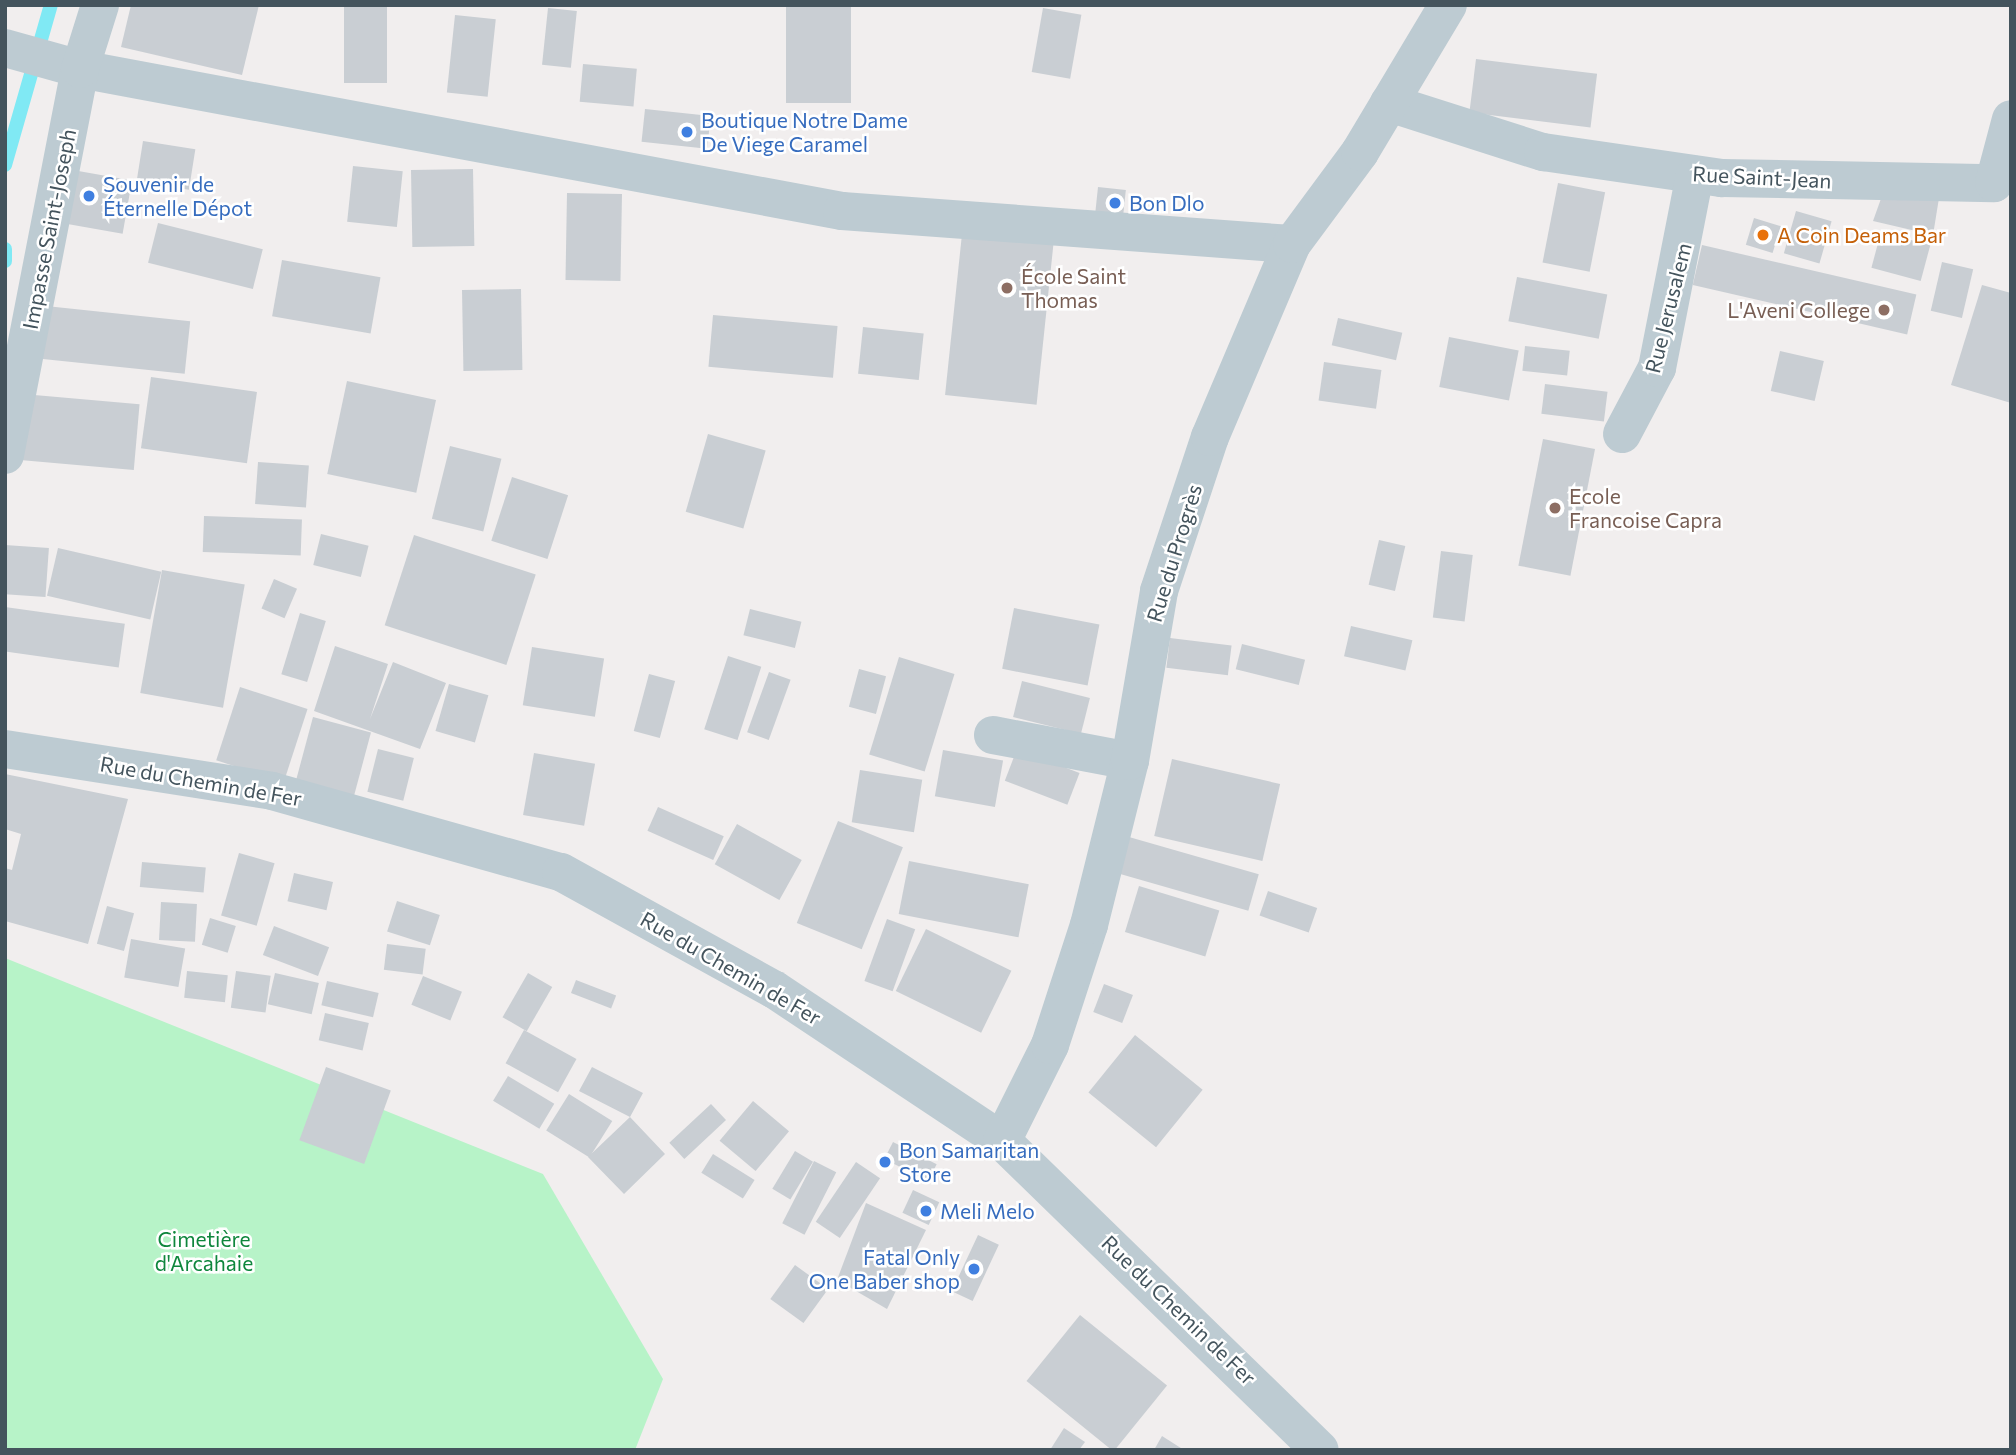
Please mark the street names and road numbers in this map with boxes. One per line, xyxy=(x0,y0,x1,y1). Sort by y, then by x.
street label: Impasse Saint-Joseph xyxy=(17,127,81,331)
street label: Rue Saint-Jean xyxy=(1692,161,1832,193)
street label: Rue Jerusalem xyxy=(1640,240,1696,376)
street label: Rue du Progrès xyxy=(1141,481,1207,625)
street label: Rue du Chemin de Fer xyxy=(98,751,304,811)
street label: Rue du Chemin de Fer xyxy=(636,906,826,1030)
street label: Rue du Chemin de Fer xyxy=(1097,1230,1261,1390)

